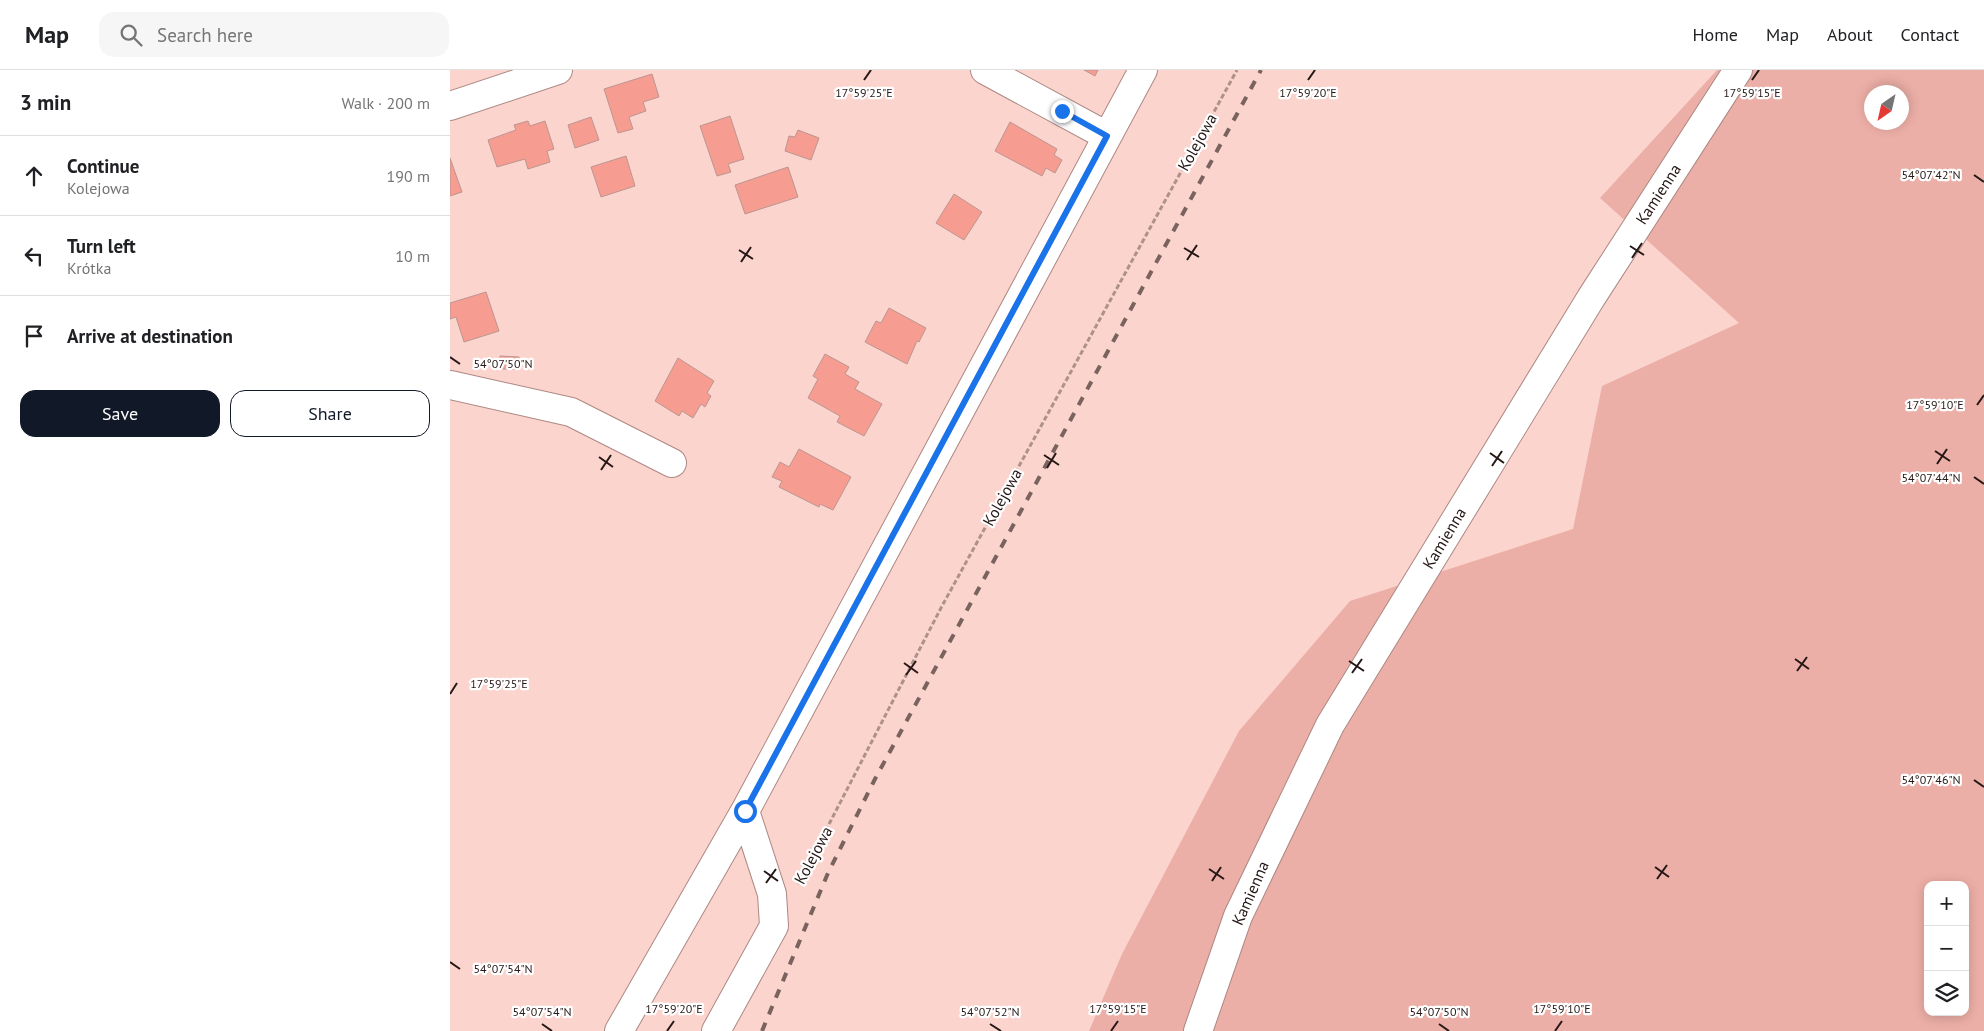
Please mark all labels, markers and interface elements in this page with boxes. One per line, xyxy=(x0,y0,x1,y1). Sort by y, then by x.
search box xyxy=(99,12,449,57)
text: Map xyxy=(25,19,69,50)
icon: search xyxy=(117,21,145,49)
text: Search here xyxy=(157,23,253,47)
text: Home xyxy=(1692,23,1738,46)
text: Map xyxy=(1766,23,1799,46)
text: About xyxy=(1827,23,1873,46)
text: Contact xyxy=(1901,23,1959,46)
text: 17°59'25"E xyxy=(835,85,893,100)
text: 17°59'20"E xyxy=(1279,85,1337,100)
text: 17°59'15"E xyxy=(1723,85,1781,100)
north arrow xyxy=(1864,85,1909,130)
text: 3 min xyxy=(20,89,71,116)
text: Walk · 200 m xyxy=(341,93,430,113)
route end xyxy=(1051,100,1074,123)
street label: Kolejowa xyxy=(1173,110,1221,174)
text: Continue xyxy=(67,154,139,178)
street label: Kamienna xyxy=(1631,160,1685,228)
icon: ahead xyxy=(20,162,48,190)
text: 190 m xyxy=(387,166,430,186)
text: 54°07'42"N xyxy=(1901,167,1961,182)
text: Kolejowa xyxy=(67,178,130,198)
text: Turn left xyxy=(67,234,136,258)
icon: left xyxy=(20,242,48,270)
text: 10 m xyxy=(395,246,430,266)
text: Krótka xyxy=(67,258,111,278)
icon: arrive xyxy=(20,322,48,350)
text: Arrive at destination xyxy=(67,324,233,348)
text: 54°07'50"N xyxy=(473,356,533,371)
button: Save xyxy=(20,390,220,437)
button: Share xyxy=(230,390,430,437)
text: 17°59'10"E xyxy=(1906,397,1964,412)
street label: Kolejowa xyxy=(978,465,1026,529)
text: 54°07'44"N xyxy=(1901,470,1961,485)
street label: Kamienna xyxy=(1418,504,1470,572)
text: 17°59'25"E xyxy=(470,676,528,691)
text: 54°07'46"N xyxy=(1901,772,1961,787)
route start xyxy=(734,800,757,823)
street label: Kolejowa xyxy=(789,823,837,887)
street label: Kamienna xyxy=(1227,858,1273,928)
map controls xyxy=(1924,881,1969,1016)
button: + xyxy=(1924,881,1969,926)
button: − xyxy=(1924,926,1969,971)
text: 54°07'54"N xyxy=(473,961,533,976)
button: layers xyxy=(1924,971,1969,1016)
text: 17°59'20"E xyxy=(645,1001,703,1016)
text: 17°59'15"E xyxy=(1089,1001,1147,1016)
text: 17°59'10"E xyxy=(1533,1001,1591,1016)
text: 54°07'54"N xyxy=(512,1004,572,1019)
text: 54°07'52"N xyxy=(960,1004,1020,1019)
text: 54°07'50"N xyxy=(1409,1004,1469,1019)

